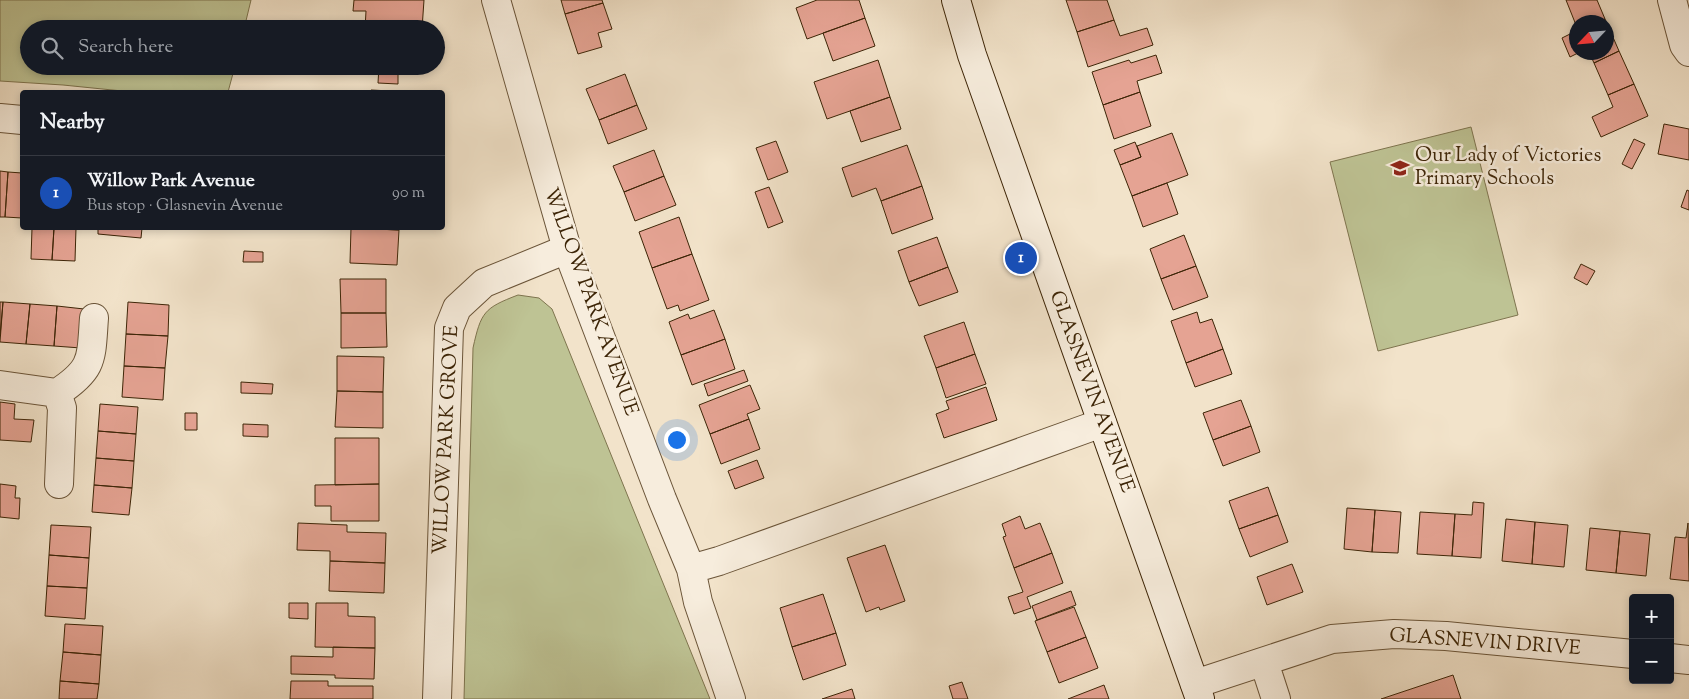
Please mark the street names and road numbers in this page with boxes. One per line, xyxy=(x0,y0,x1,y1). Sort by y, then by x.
street label: WILLOW PARK AVENUE xyxy=(535,184,645,420)
street label: GLASNEVIN AVENUE xyxy=(1041,287,1141,497)
street label: WILLOW PARK GROVE xyxy=(427,325,467,555)
street label: GLASNEVIN DRIVE xyxy=(1388,622,1582,664)

